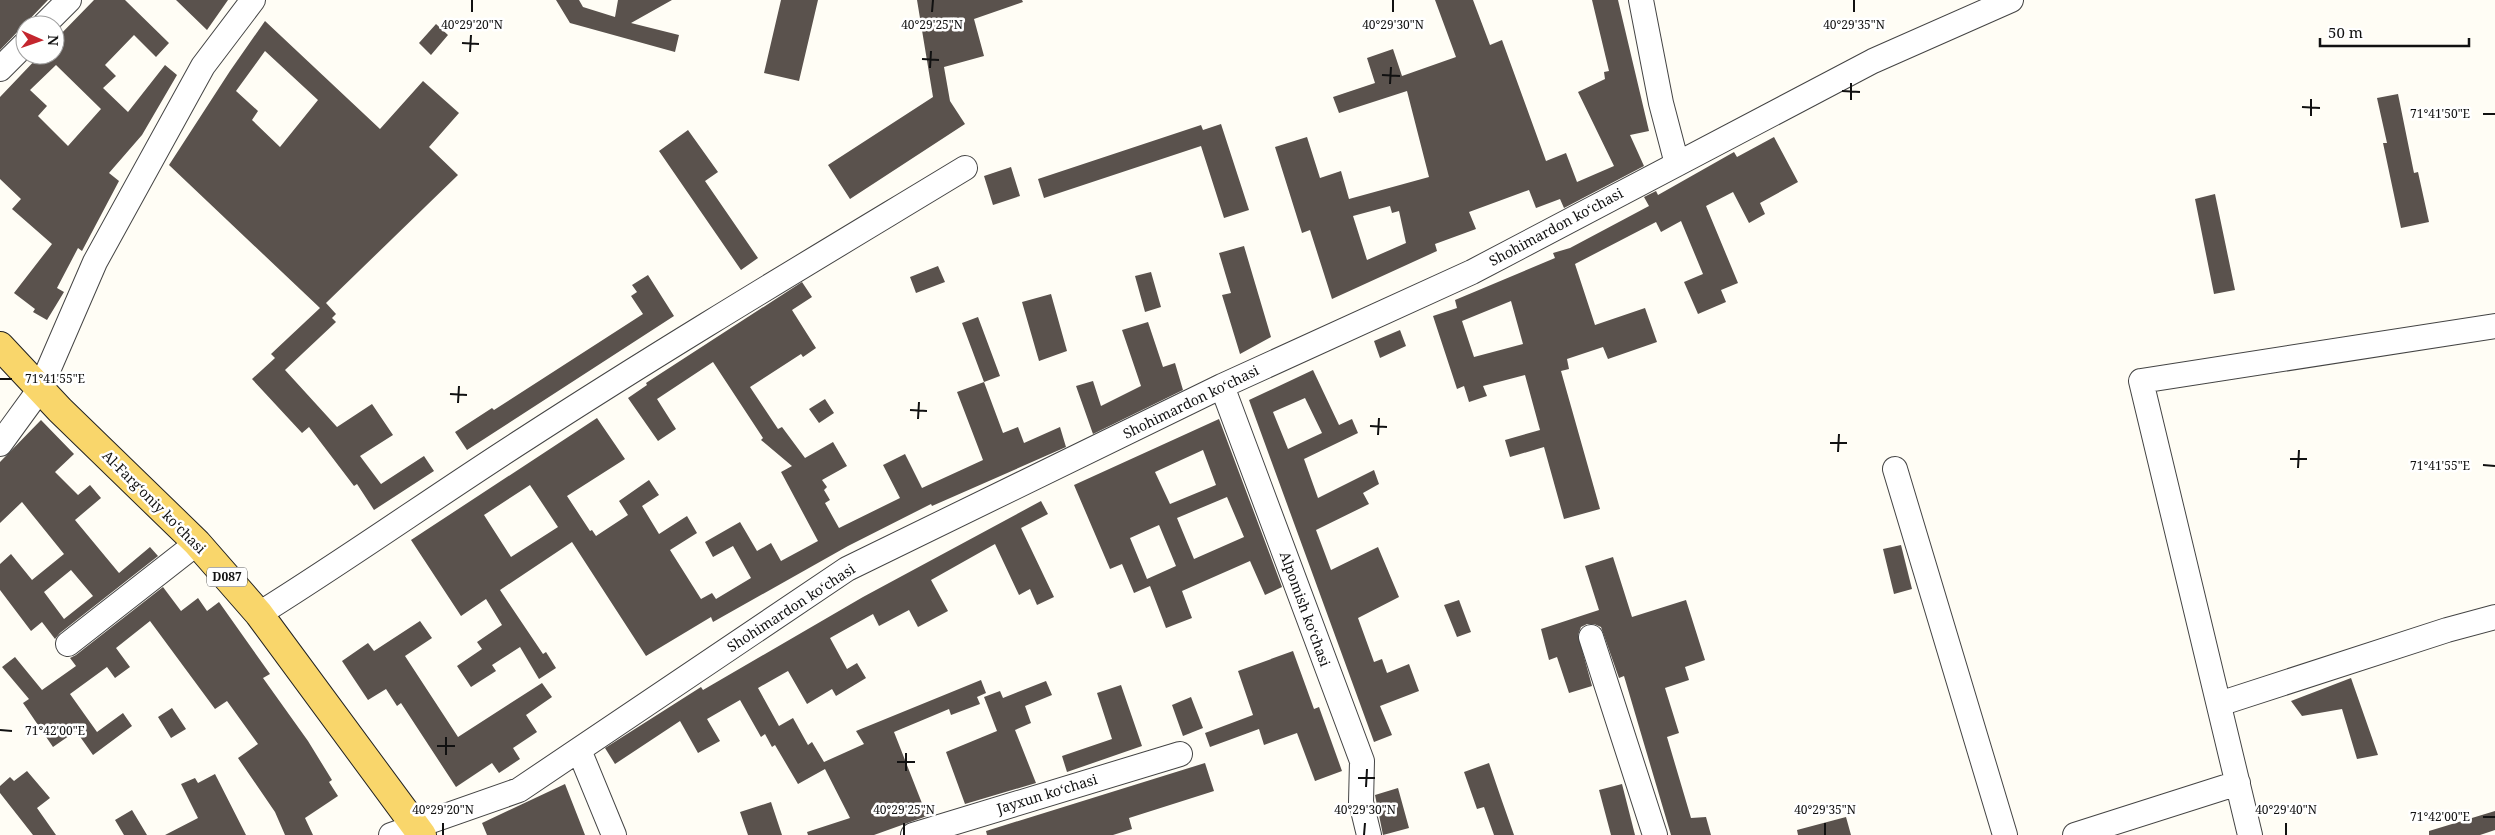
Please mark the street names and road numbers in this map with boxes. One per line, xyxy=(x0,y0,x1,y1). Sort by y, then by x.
street label: Shohimardon koʻchasi xyxy=(1486,183,1626,270)
street label: Shohimardon koʻchasi xyxy=(1120,360,1262,443)
street label: Al-Fargʻoniy koʻchasi xyxy=(99,446,211,558)
street label: Alpomish koʻchasi xyxy=(1276,549,1335,670)
street label: Shohimardon koʻchasi xyxy=(723,559,859,656)
road number: D087 xyxy=(207,568,247,586)
street label: Jayxun koʻchasi xyxy=(993,769,1100,818)

